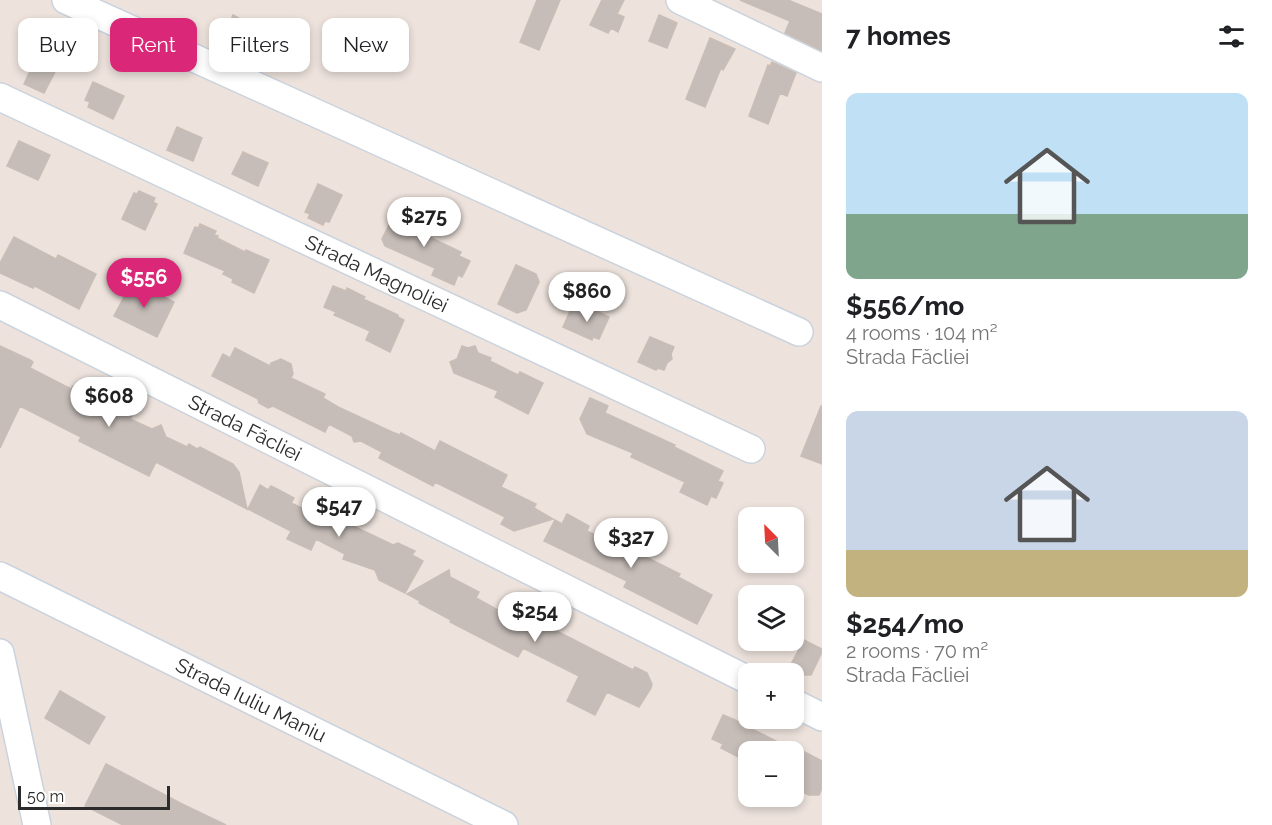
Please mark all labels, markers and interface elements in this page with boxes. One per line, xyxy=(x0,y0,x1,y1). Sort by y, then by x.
chip: Buy xyxy=(18,18,98,72)
chip: Rent xyxy=(110,18,197,72)
chip: Filters xyxy=(209,18,310,72)
chip: New xyxy=(322,18,409,72)
icon: filters xyxy=(1215,20,1248,53)
text: 7 homes xyxy=(846,21,951,51)
icon: home xyxy=(993,132,1101,240)
pin: $275 xyxy=(388,197,460,248)
text: $275 xyxy=(401,204,447,228)
street label: Strada Magnoliei xyxy=(301,230,452,317)
pin: $556 xyxy=(108,258,180,309)
text: $556 xyxy=(121,265,167,289)
pin: $860 xyxy=(551,272,623,323)
text: $860 xyxy=(562,279,612,303)
text: $556/mo xyxy=(846,291,964,321)
text: 4 rooms · 104 m² xyxy=(846,321,998,345)
text: Strada Făcliei xyxy=(846,345,969,369)
pin: $608 xyxy=(73,377,145,428)
text: $608 xyxy=(84,384,134,408)
street label: Strada Făcliei xyxy=(184,389,305,466)
icon: home xyxy=(993,450,1101,558)
pin: $547 xyxy=(303,487,375,538)
text: $547 xyxy=(316,494,362,518)
north arrow xyxy=(738,507,804,573)
map controls xyxy=(738,507,804,807)
pin: $327 xyxy=(595,518,667,569)
text: $327 xyxy=(608,525,654,549)
button: layers xyxy=(738,585,804,651)
pin: $254 xyxy=(499,592,571,643)
text: $254 xyxy=(512,599,558,623)
text: $254/mo xyxy=(846,609,964,639)
text: 2 rooms · 70 m² xyxy=(846,639,988,663)
street label: Strada Iuliu Maniu xyxy=(172,653,330,747)
button: + xyxy=(738,663,804,729)
text: Strada Făcliei xyxy=(846,663,969,687)
button: − xyxy=(738,741,804,807)
scale bar xyxy=(18,783,170,810)
text: 50 m xyxy=(27,787,64,806)

